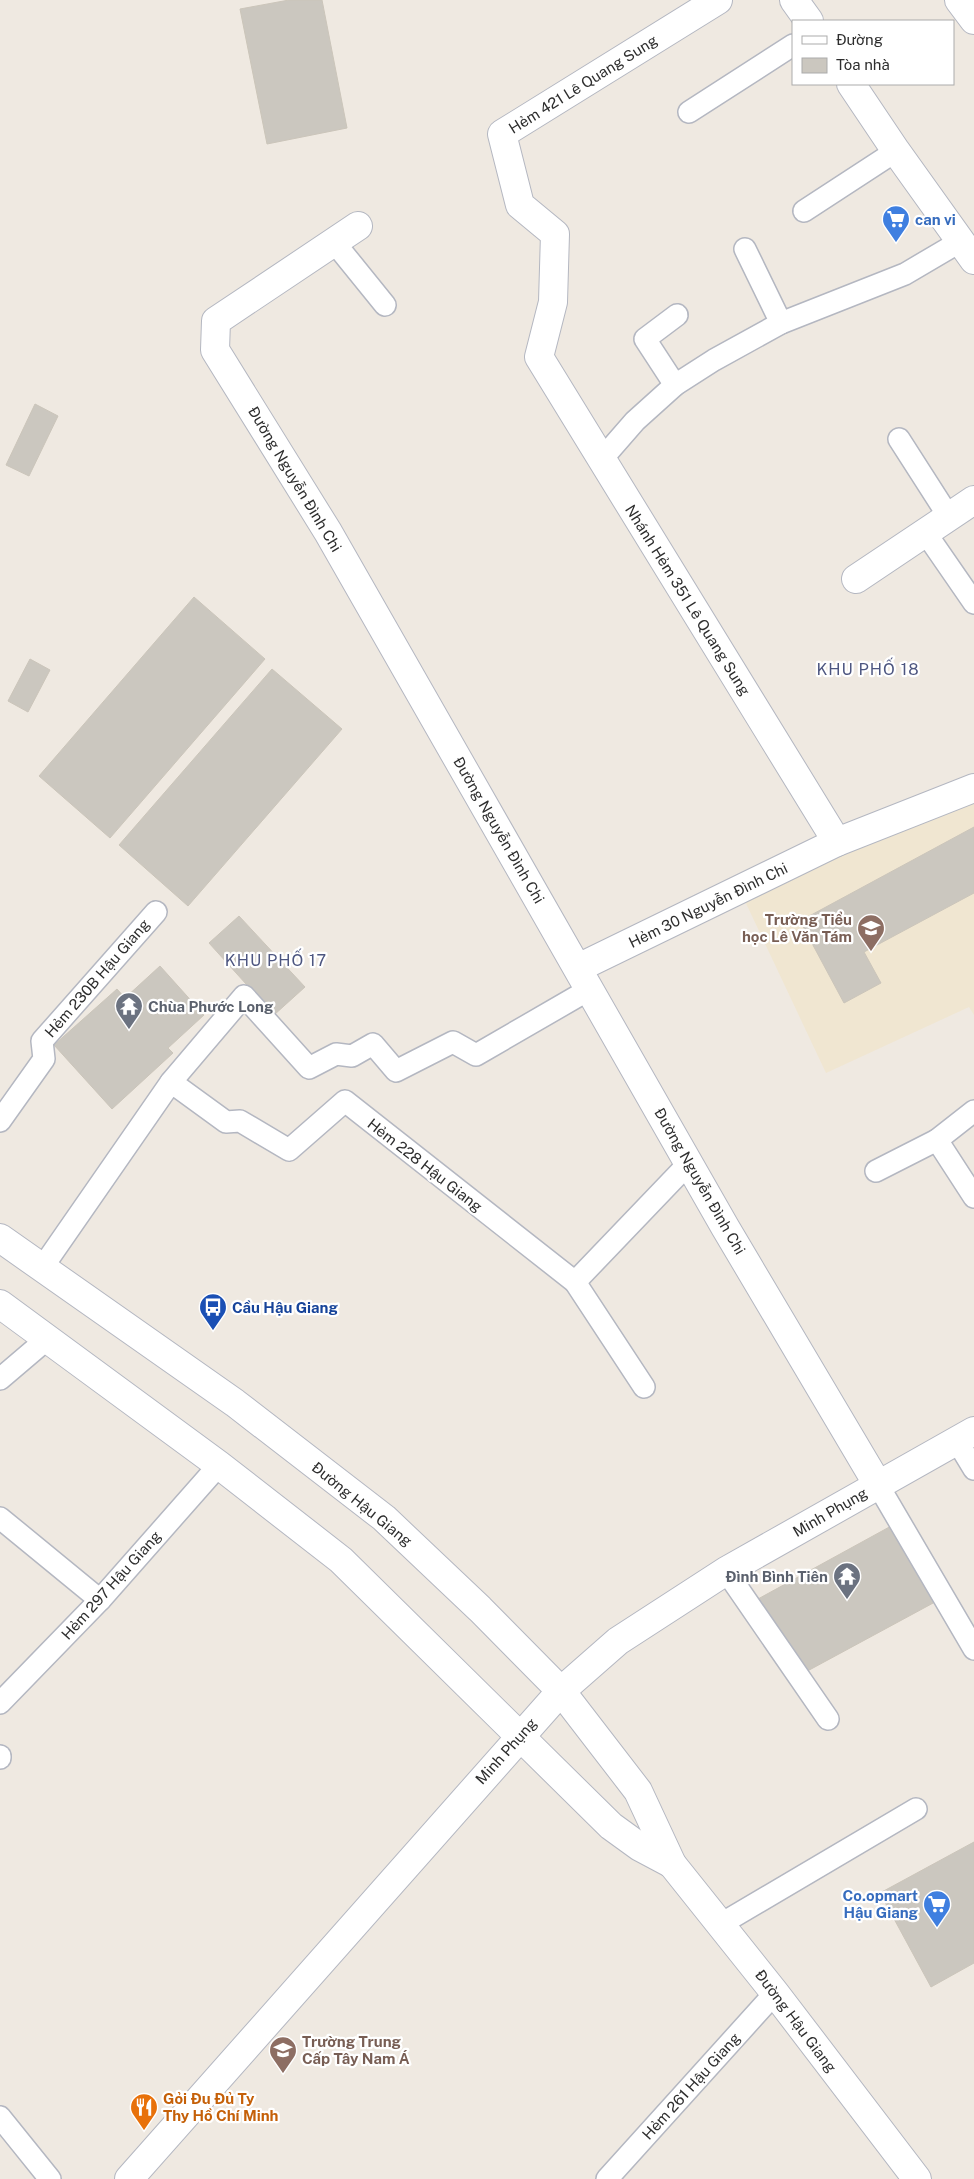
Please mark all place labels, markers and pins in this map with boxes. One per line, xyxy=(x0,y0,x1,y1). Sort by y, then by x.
supermarket icon: can vi xyxy=(881,204,911,243)
place label: can vi xyxy=(915,211,956,228)
place label: Trường Tiểu học Lê Văn Tám xyxy=(742,911,852,945)
school or university icon: Trường Tiểu học Lê Văn Tám xyxy=(856,913,886,952)
temple icon: Chùa Phước Long xyxy=(114,991,144,1030)
place label: Chùa Phước Long xyxy=(148,998,274,1015)
bus stop icon: Cầu Hậu Giang xyxy=(198,1292,228,1331)
place label: Cầu Hậu Giang xyxy=(232,1299,338,1316)
temple icon: Đình Bình Tiên xyxy=(832,1561,862,1600)
place label: Đình Bình Tiên xyxy=(725,1568,828,1585)
place label: Co.opmart Hậu Giang xyxy=(843,1887,919,1921)
supermarket icon: Co.opmart Hậu Giang xyxy=(922,1889,952,1928)
place label: Trường Trung Cấp Tây Nam Á xyxy=(302,2033,410,2067)
school or university icon: Trường Trung Cấp Tây Nam Á xyxy=(268,2035,298,2074)
place label: Gỏi Đu Đủ Ty Thy Hồ Chí Minh xyxy=(163,2090,279,2124)
restaurant icon: Gỏi Đu Đủ Ty Thy Hồ Chí Minh xyxy=(129,2092,159,2131)

